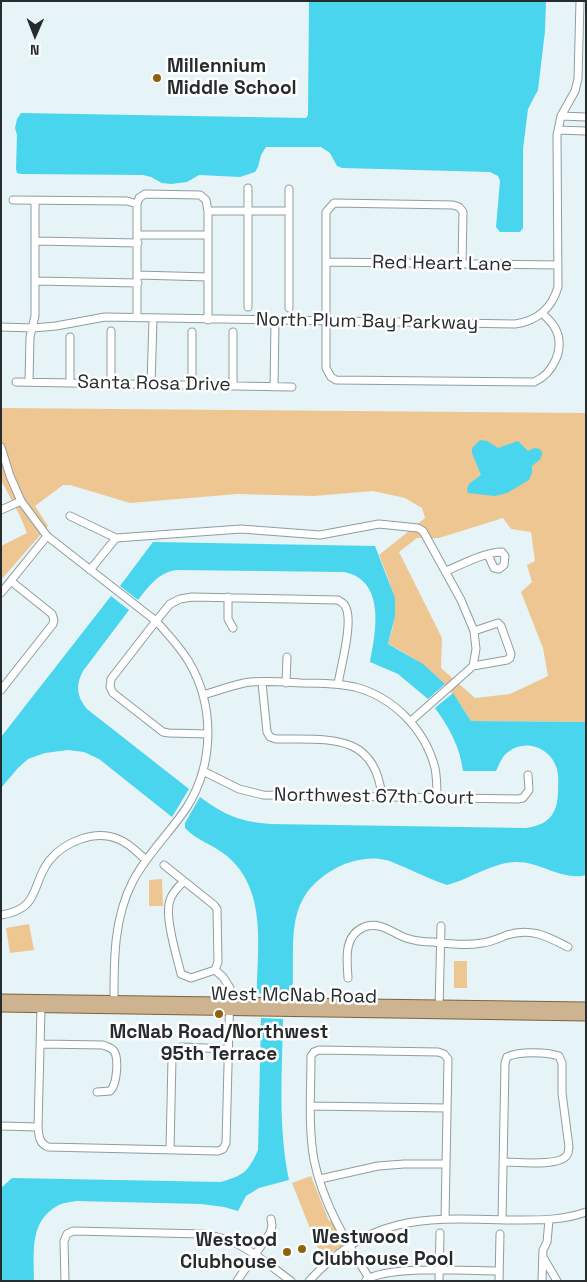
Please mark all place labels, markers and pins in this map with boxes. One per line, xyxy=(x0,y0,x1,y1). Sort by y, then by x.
place label: Millennium Middle School xyxy=(167,56,297,100)
marker: Millennium Middle School xyxy=(151,72,163,84)
marker: McNab Road/Northwest 95th Terrace xyxy=(213,1008,225,1020)
place label: McNab Road/Northwest 95th Terrace xyxy=(110,1022,328,1066)
place label: Westwood Clubhouse Pool xyxy=(312,1227,453,1271)
place label: Westood Clubhouse xyxy=(180,1230,277,1274)
marker: Westwood Clubhouse Pool xyxy=(296,1243,308,1255)
marker: Westood Clubhouse xyxy=(281,1246,293,1258)

